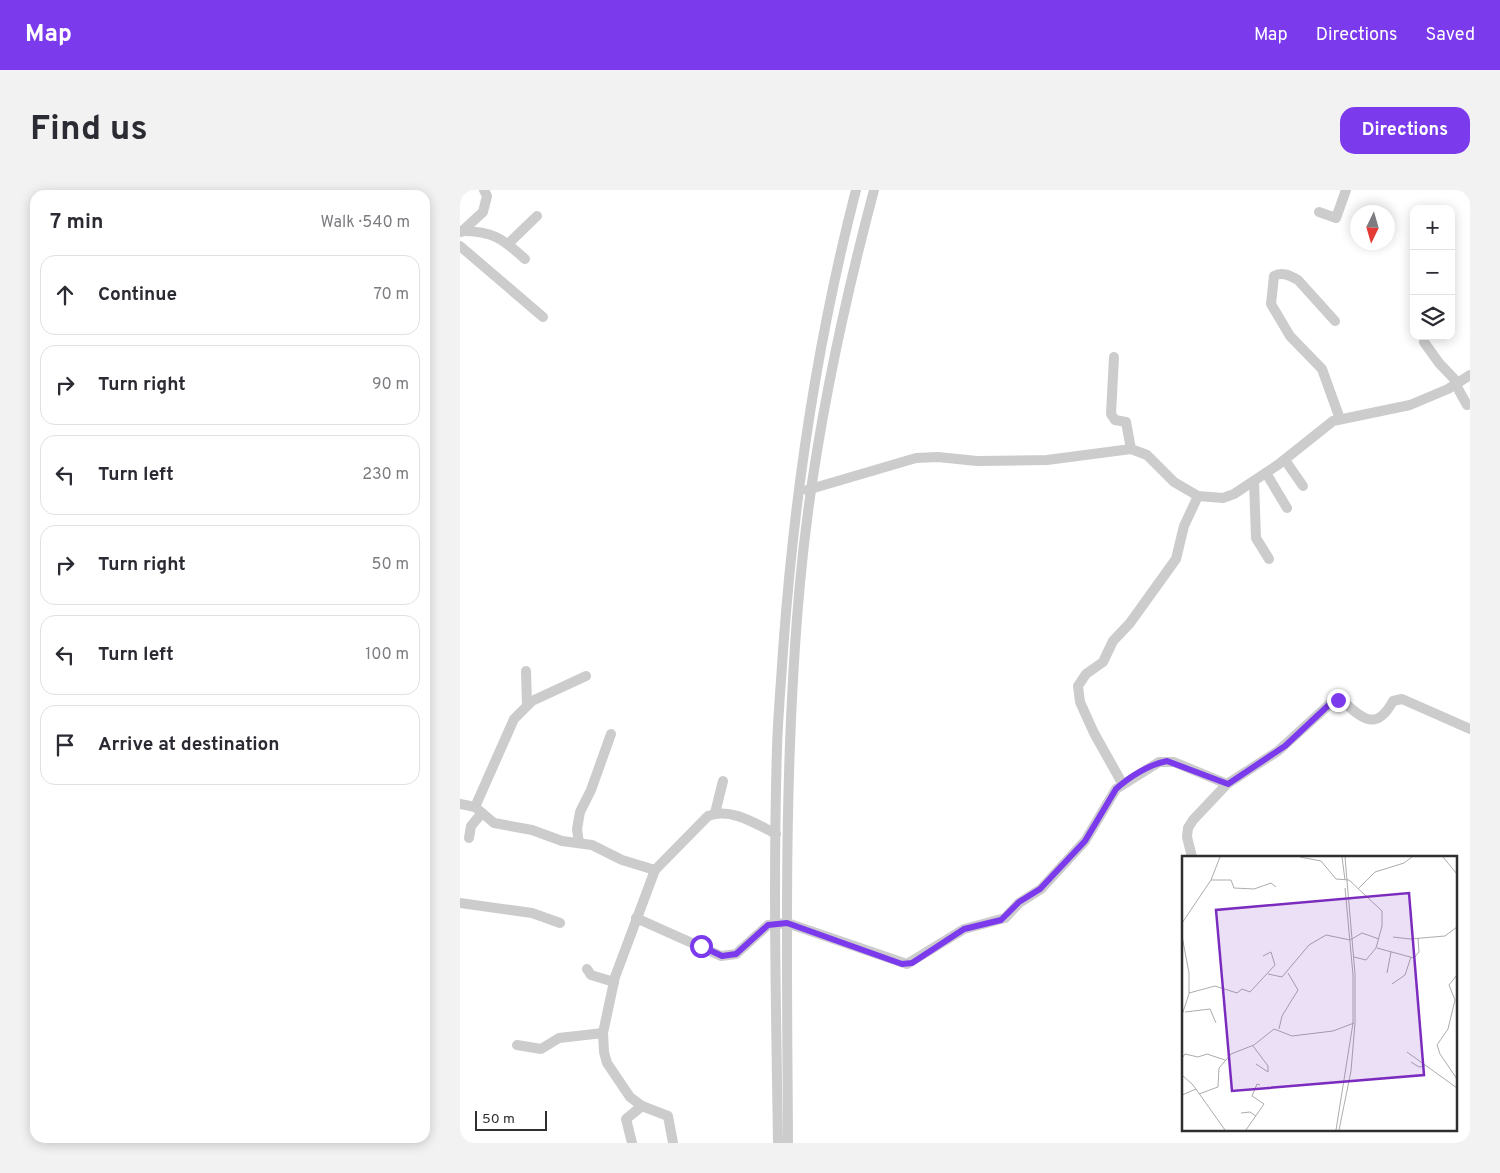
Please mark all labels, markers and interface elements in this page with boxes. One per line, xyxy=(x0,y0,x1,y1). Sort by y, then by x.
text: Map xyxy=(25,20,72,50)
text: Map xyxy=(1254,24,1288,47)
text: Directions xyxy=(1316,24,1398,47)
text: Saved xyxy=(1426,24,1475,47)
button: Directions xyxy=(1340,107,1470,154)
text: Find us xyxy=(30,108,148,152)
north arrow xyxy=(1350,205,1395,250)
map controls xyxy=(1410,205,1455,340)
button: + xyxy=(1410,205,1455,250)
text: 7 min xyxy=(50,209,103,236)
text: Walk · 540 m xyxy=(321,213,410,233)
button: − xyxy=(1410,250,1455,295)
icon: ahead xyxy=(51,281,79,309)
text: Continue xyxy=(98,283,177,307)
text: 70 m xyxy=(374,285,409,305)
button: layers xyxy=(1410,295,1455,340)
icon: right xyxy=(51,371,79,399)
text: Turn right xyxy=(98,373,186,397)
text: 90 m xyxy=(372,375,409,395)
icon: left xyxy=(51,461,79,489)
text: Turn left xyxy=(98,463,174,487)
text: 230 m xyxy=(362,465,409,485)
icon: right xyxy=(51,551,79,579)
text: Turn right xyxy=(98,553,186,577)
text: 50 m xyxy=(372,555,409,575)
icon: left xyxy=(51,641,79,669)
text: Turn left xyxy=(98,643,174,667)
text: 100 m xyxy=(365,645,409,665)
route end xyxy=(1327,689,1350,712)
icon: arrive xyxy=(51,731,79,759)
text: Arrive at destination xyxy=(98,733,279,757)
inset map xyxy=(1182,856,1458,1130)
route start xyxy=(690,935,713,958)
scale bar xyxy=(475,1108,548,1131)
text: 50 m xyxy=(482,1111,515,1128)

